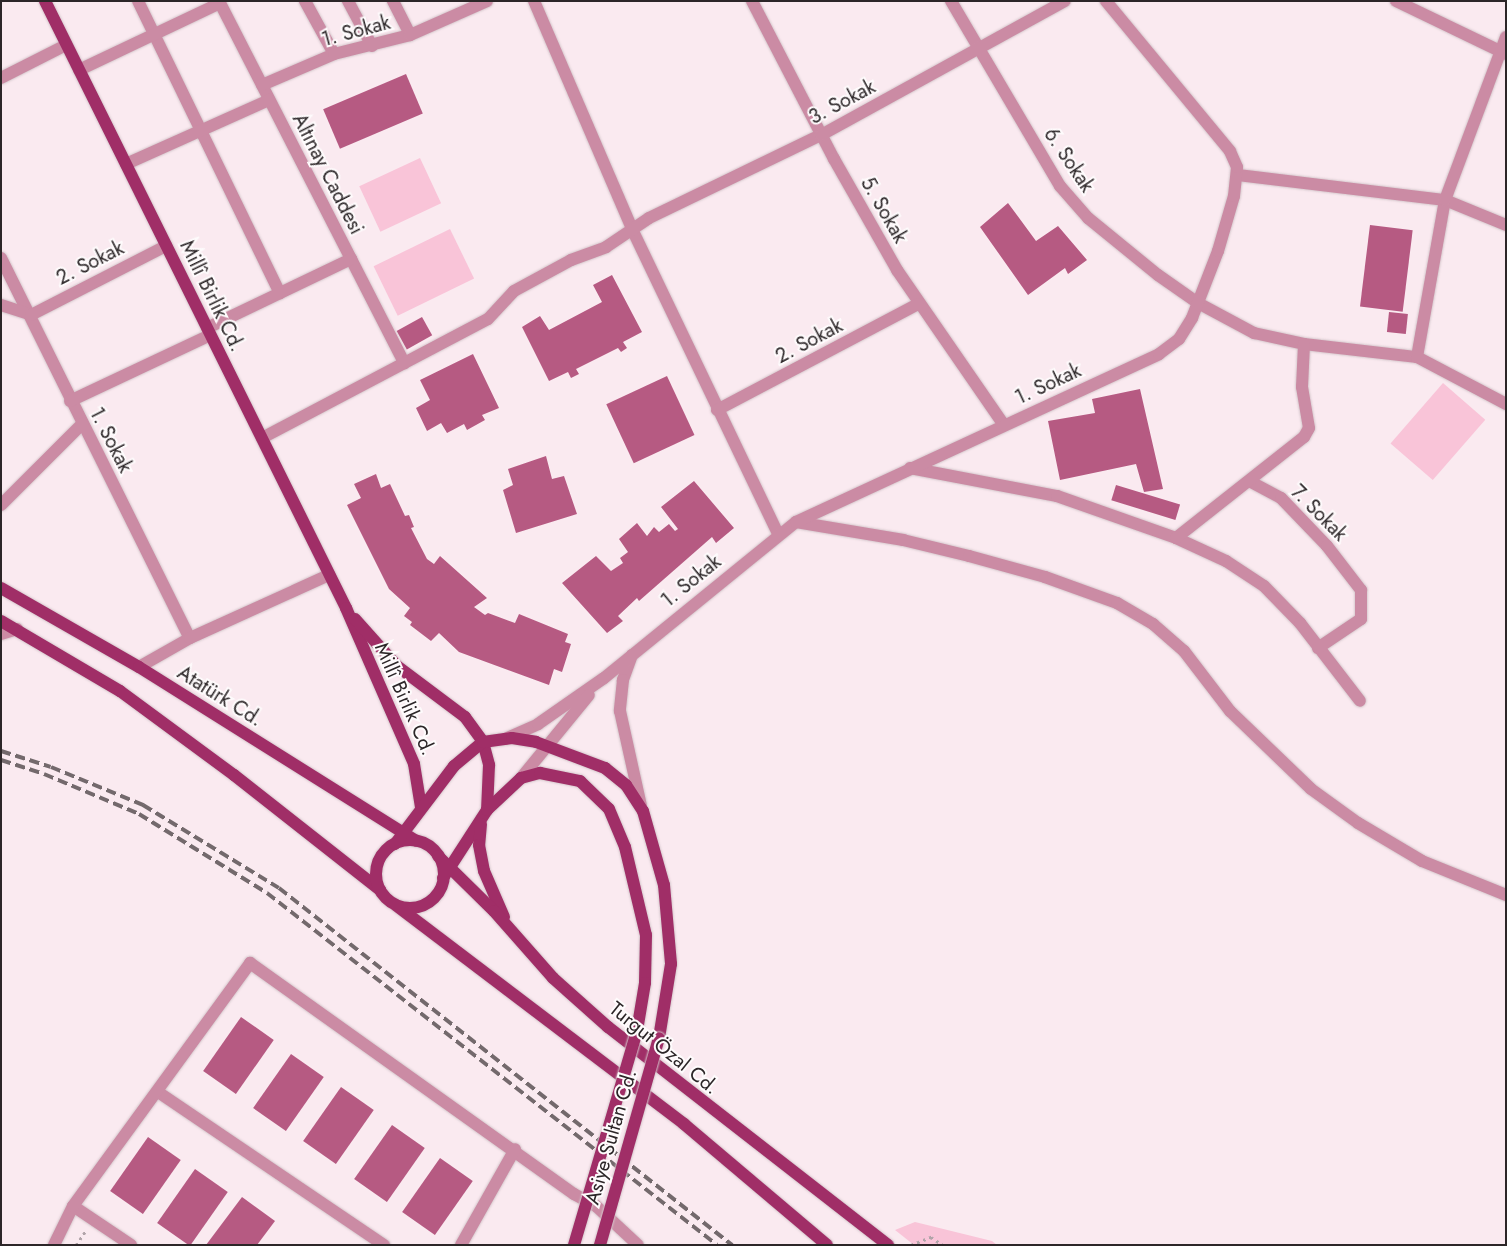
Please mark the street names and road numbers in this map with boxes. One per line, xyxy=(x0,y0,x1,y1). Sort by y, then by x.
street label: 1. Sokak xyxy=(319,10,393,52)
street label: 3. Sokak xyxy=(805,75,879,129)
street label: Altınay Caddesi xyxy=(287,110,369,238)
street label: 6. Sokak xyxy=(1039,123,1099,197)
street label: 5. Sokak xyxy=(856,173,912,247)
street label: 2. Sokak xyxy=(52,236,128,290)
street label: Millî Birlik Cd. xyxy=(175,236,249,356)
street label: 2. Sokak xyxy=(771,313,847,369)
street label: 1. Sokak xyxy=(1011,358,1085,410)
street label: 1. Sokak xyxy=(84,403,138,477)
street label: 7. Sokak xyxy=(1286,480,1352,546)
street label: 1. Sokak xyxy=(656,550,726,612)
street label: Millî Birlik Cd. xyxy=(369,639,441,759)
street label: Atatürk Cd. xyxy=(173,660,267,732)
street label: Turgut Özal Cd. xyxy=(604,997,724,1099)
street label: Asiye Sultan Cd. xyxy=(580,1067,642,1207)

